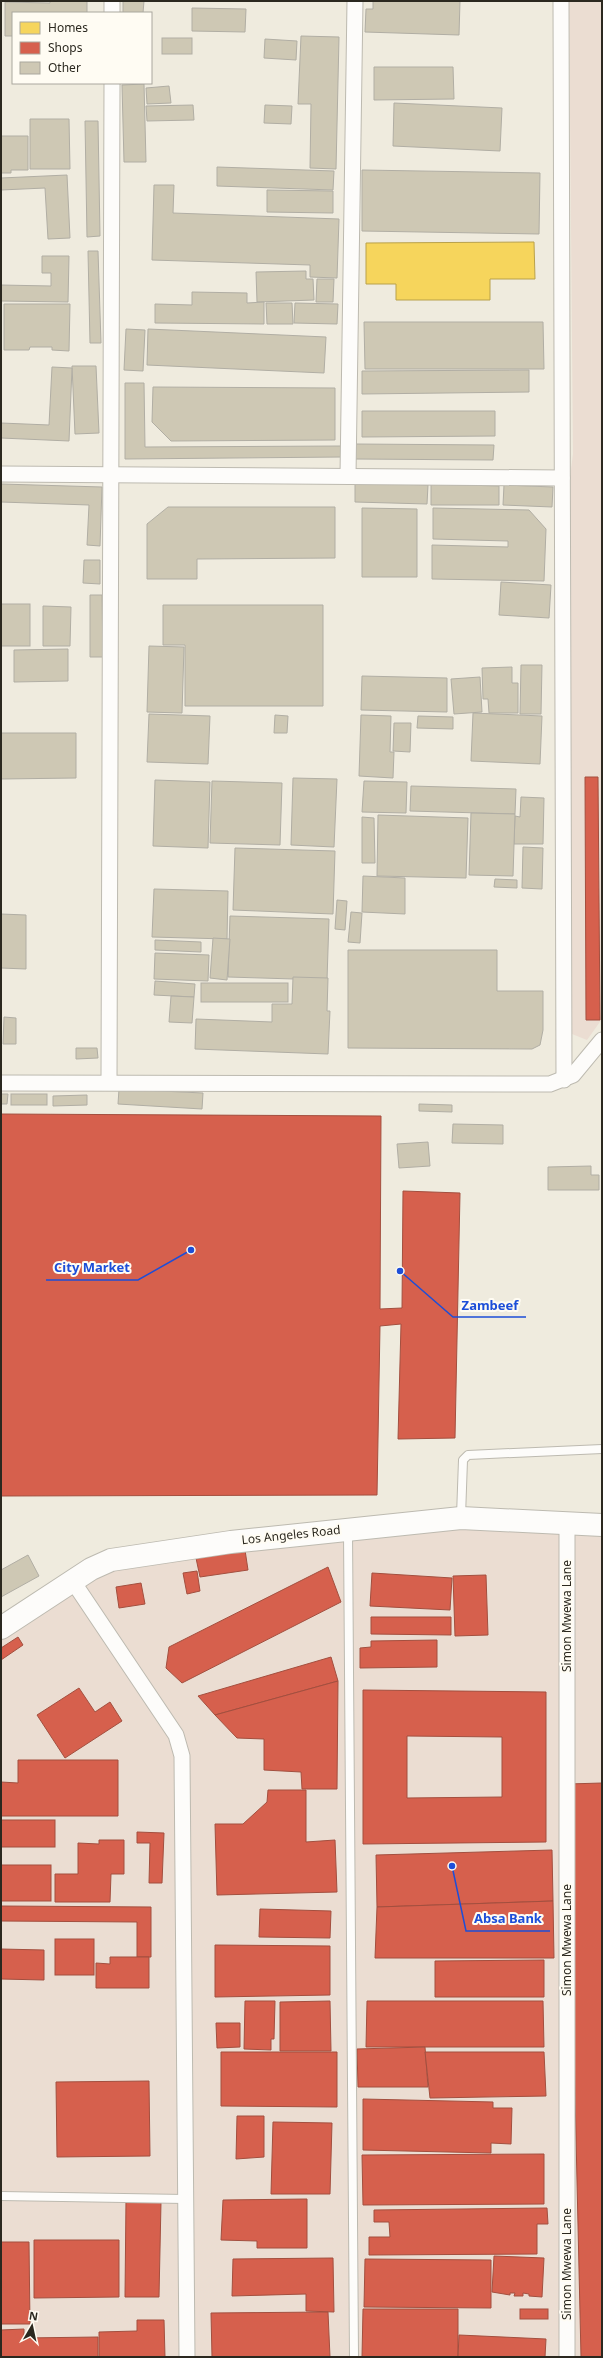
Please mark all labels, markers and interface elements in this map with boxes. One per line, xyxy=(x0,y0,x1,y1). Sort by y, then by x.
legend xyxy=(12,12,152,84)
text: Homes xyxy=(48,19,88,36)
text: Shops xyxy=(48,39,83,56)
text: Other xyxy=(48,59,81,76)
callout: City Market xyxy=(46,1255,138,1280)
text: City Market xyxy=(54,1258,130,1276)
callout: Zambeef xyxy=(453,1292,526,1317)
text: Zambeef xyxy=(462,1296,519,1314)
street label: Los Angeles Road xyxy=(241,1521,341,1548)
street label: Simon Mwewa Lane xyxy=(558,1560,575,1672)
street label: Simon Mwewa Lane xyxy=(558,1884,575,1996)
callout: Absa Bank xyxy=(466,1906,550,1931)
text: Absa Bank xyxy=(474,1909,543,1927)
street label: Simon Mwewa Lane xyxy=(558,2208,575,2320)
north arrow xyxy=(12,2306,52,2346)
text: N xyxy=(28,2308,39,2324)

